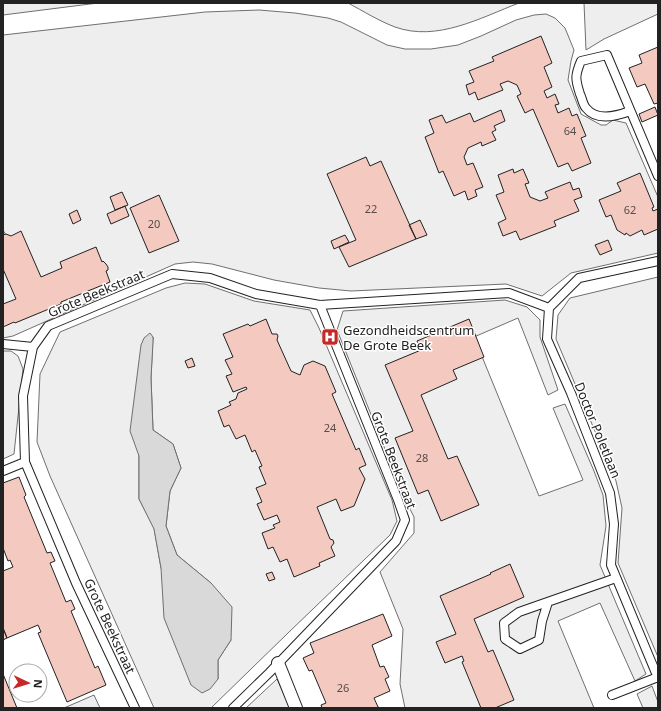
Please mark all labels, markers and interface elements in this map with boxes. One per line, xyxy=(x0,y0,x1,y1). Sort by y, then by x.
house number: 64 xyxy=(564,123,577,138)
house number: 22 xyxy=(365,201,377,216)
house number: 62 xyxy=(624,202,636,217)
house number: 20 xyxy=(148,216,160,231)
street label: Grote Beekstraat xyxy=(45,264,147,321)
place label: Gezondheidscentrum De Grote Beek xyxy=(343,321,474,354)
hospital icon: Gezondheidscentrum De Grote Beek xyxy=(320,327,340,347)
street label: Doctor Poletlaan xyxy=(571,379,625,481)
street label: Grote Beekstraat xyxy=(367,409,421,512)
house number: 24 xyxy=(324,420,337,435)
house number: 28 xyxy=(416,450,428,465)
street label: Grote Beekstraat xyxy=(80,575,140,677)
north arrow xyxy=(8,663,48,703)
text: N xyxy=(31,679,46,689)
house number: 26 xyxy=(337,680,349,695)

